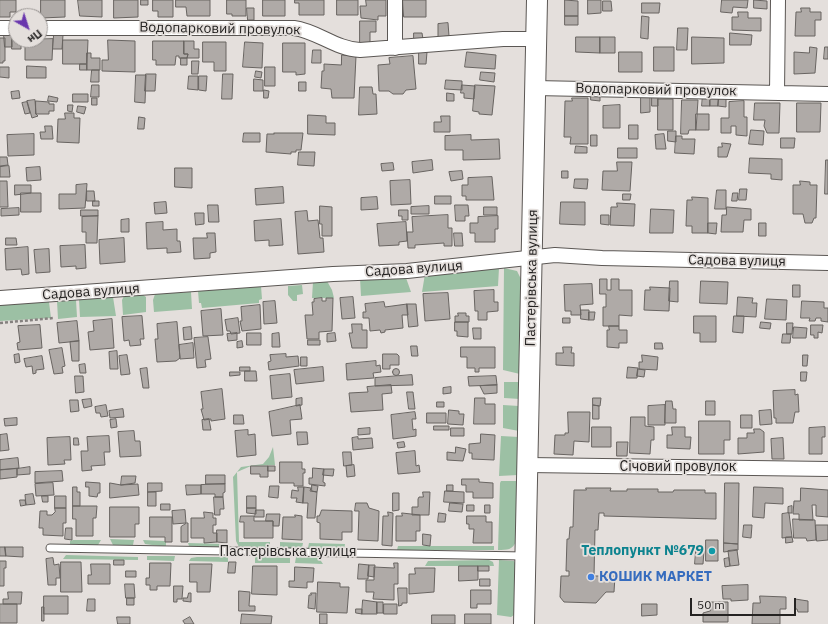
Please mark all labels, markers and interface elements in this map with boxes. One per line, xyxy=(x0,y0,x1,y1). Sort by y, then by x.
north arrow xyxy=(8,8,48,48)
street label: Водопарковий провулок xyxy=(139,19,301,39)
text: Пн xyxy=(25,27,45,47)
street label: Водопарковий провулок xyxy=(575,80,737,100)
street label: Пастерівська вулиця xyxy=(522,209,542,347)
street label: Садова вулиця xyxy=(688,252,786,270)
street label: Садова вулиця xyxy=(365,257,463,281)
street label: Садова вулиця xyxy=(42,280,140,304)
street label: Січовий провулок xyxy=(619,459,737,475)
place label: Теплопункт №679 xyxy=(581,543,704,559)
street label: Пастерівська вулиця xyxy=(220,544,356,560)
marker: Теплопункт №679 xyxy=(707,546,717,556)
place label: КОШИК МАРКЕТ xyxy=(599,569,712,585)
marker: КОШИК МАРКЕТ xyxy=(586,572,596,582)
scale bar xyxy=(692,590,798,616)
text: 50 m xyxy=(697,597,725,612)

